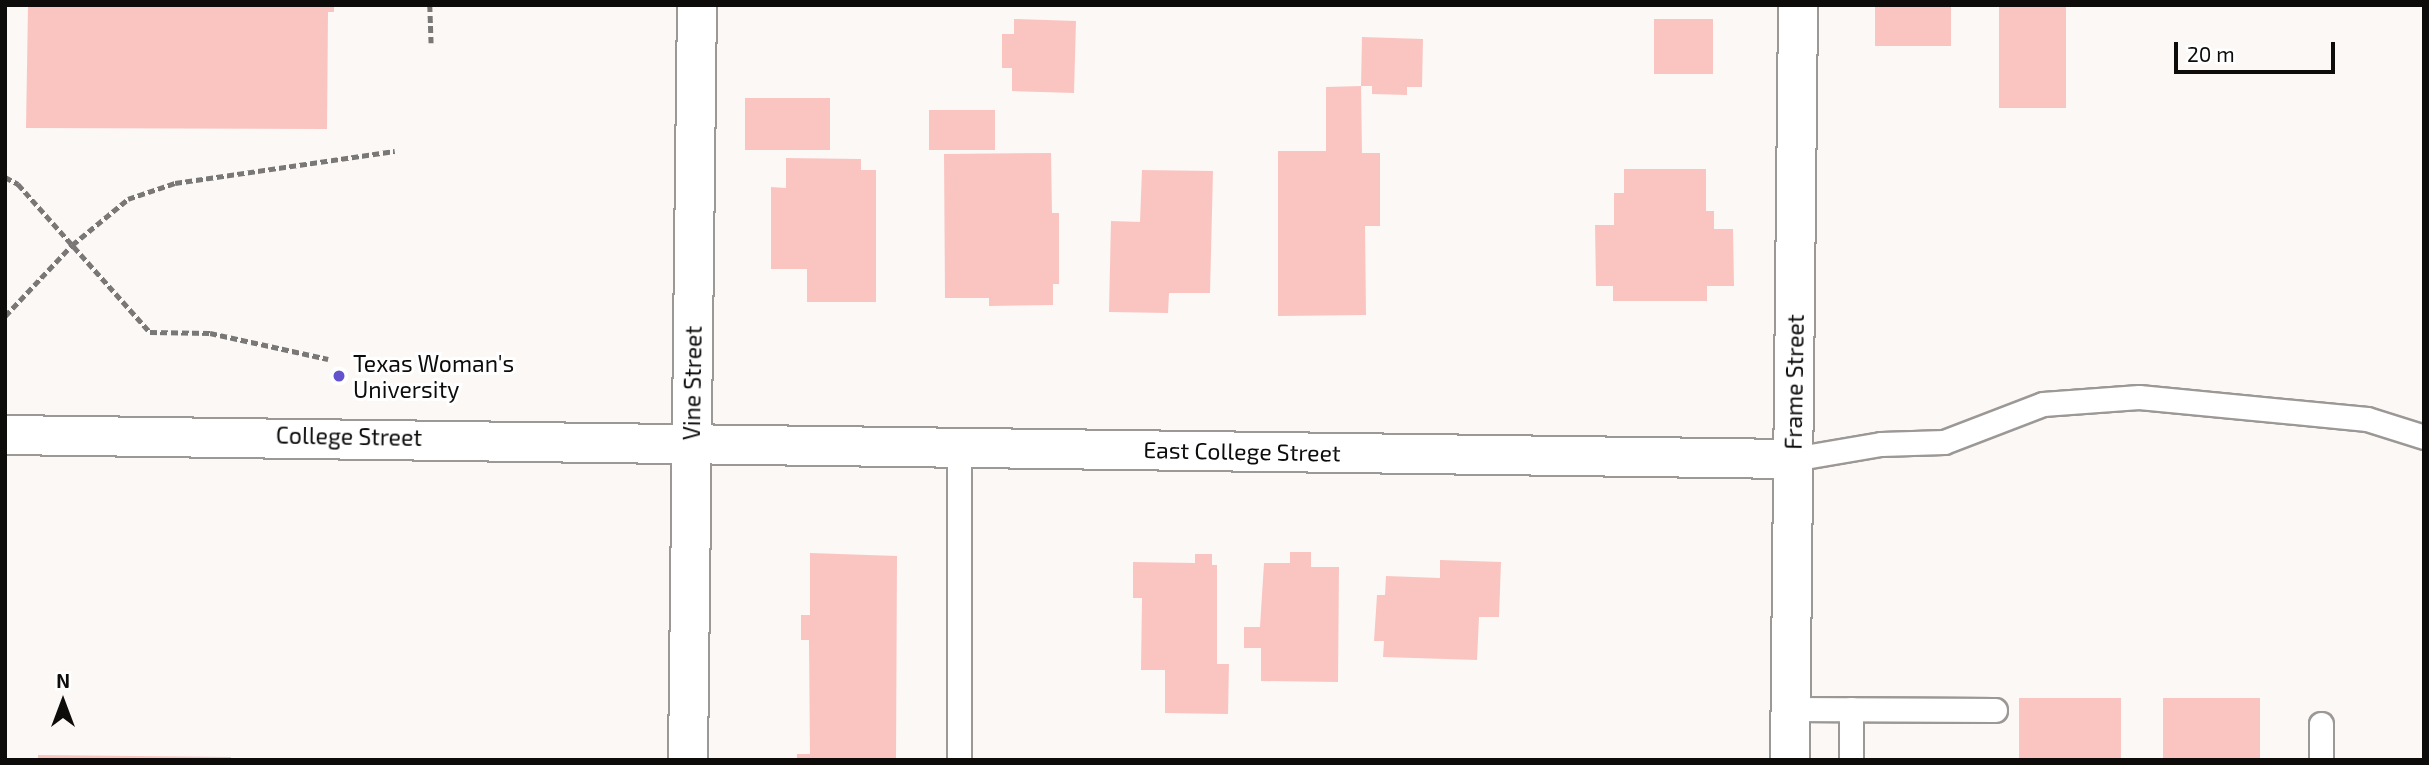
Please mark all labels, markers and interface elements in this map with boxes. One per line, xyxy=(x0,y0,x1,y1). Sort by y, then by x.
scale bar xyxy=(2177,28,2338,72)
text: 20 m xyxy=(2187,41,2235,66)
street label: Frame Street xyxy=(1779,314,1809,450)
street label: Vine Street xyxy=(677,326,707,440)
place label: Texas Woman's University xyxy=(353,349,515,403)
marker: Texas Woman's University xyxy=(331,368,347,384)
street label: College Street xyxy=(276,421,422,451)
street label: East College Street xyxy=(1143,435,1341,467)
north arrow xyxy=(28,667,98,737)
text: N xyxy=(56,669,70,692)

